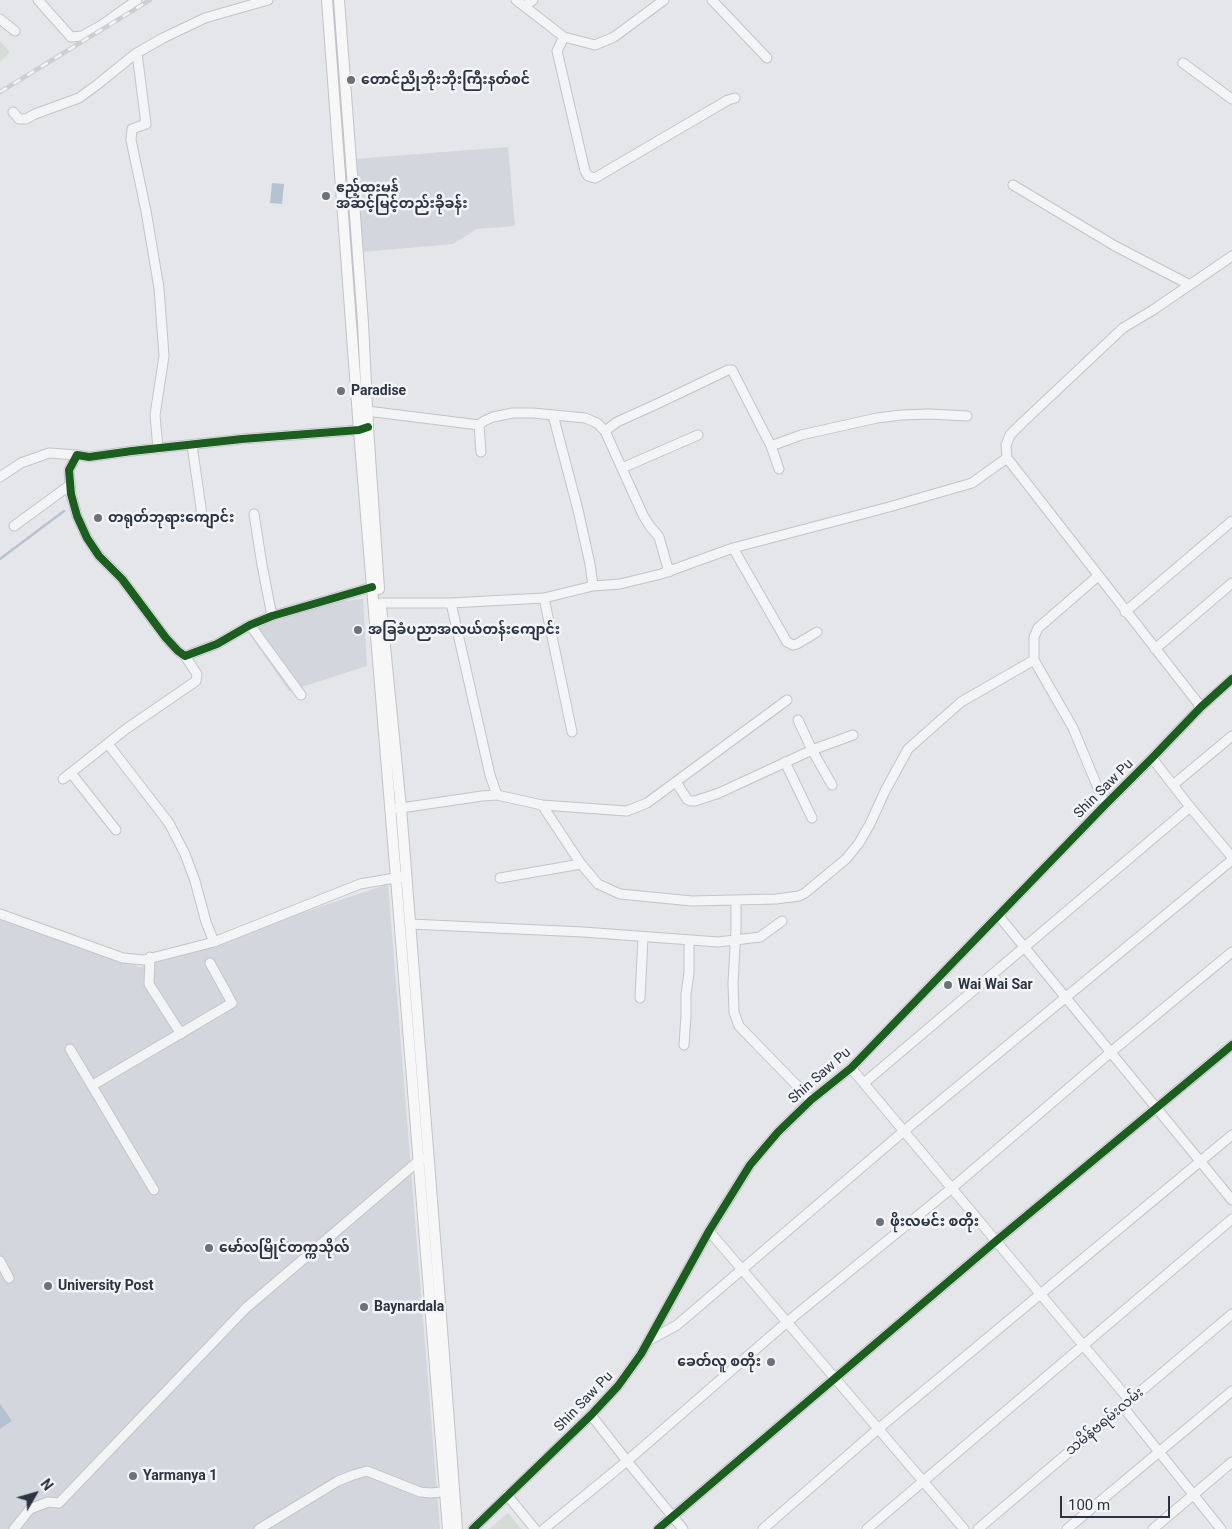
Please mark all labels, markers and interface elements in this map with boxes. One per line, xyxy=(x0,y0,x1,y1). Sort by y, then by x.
place label: တောင်ညိုဘိုးဘိုးကြီးနတ်စင် xyxy=(361,72,530,88)
marker: တောင်ညိုဘိုးဘိုးကြီးနတ်စင် xyxy=(345,74,357,86)
place label: ဧည့်ထူးမွန် အဆင့်မြင့်တည်းခိုခန်း xyxy=(336,180,468,212)
marker: ဧည့်ထူးမွန် အဆင့်မြင့်တည်းခိုခန်း xyxy=(320,190,332,202)
place label: Paradise xyxy=(351,383,406,399)
marker: Paradise xyxy=(335,385,347,397)
place label: တရုတ်ဘုရားကျောင်း xyxy=(108,510,234,526)
marker: တရုတ်ဘုရားကျောင်း xyxy=(92,512,104,524)
place label: အခြခံပညာအလယ်တန်းကျောင်း xyxy=(368,622,560,638)
marker: အခြခံပညာအလယ်တန်းကျောင်း xyxy=(352,624,364,636)
street label: Shin Saw Pu xyxy=(1071,756,1137,822)
place label: Wai Wai Sar xyxy=(958,977,1033,993)
marker: Wai Wai Sar xyxy=(942,979,954,991)
street label: Shin Saw Pu xyxy=(785,1044,855,1108)
place label: ဖိုးလမင်း စတိုး xyxy=(890,1214,979,1230)
marker: ဖိုးလမင်း စတိုး xyxy=(874,1216,886,1228)
place label: မော်လမြိုင်တက္ကသိုလ် xyxy=(219,1240,349,1256)
marker: မော်လမြိုင်တက္ကသိုလ် xyxy=(203,1242,215,1254)
place label: University Post xyxy=(58,1278,153,1294)
marker: University Post xyxy=(42,1280,54,1292)
place label: Baynardala xyxy=(374,1299,444,1315)
marker: Baynardala xyxy=(358,1301,370,1313)
place label: ခေတ်လူ စတိုး xyxy=(677,1354,761,1370)
marker: ခေတ်လူ စတိုး xyxy=(765,1356,777,1368)
street label: Shin Saw Pu xyxy=(551,1368,617,1436)
street label: သမိန်ဗရမ်းလမ်း xyxy=(1063,1384,1147,1460)
place label: Yarmanya 1 xyxy=(143,1468,217,1484)
north arrow xyxy=(10,1469,60,1519)
marker: Yarmanya 1 xyxy=(127,1470,139,1482)
text: N xyxy=(37,1476,56,1494)
scale bar xyxy=(1062,1486,1172,1518)
text: 100 m xyxy=(1068,1496,1110,1514)

